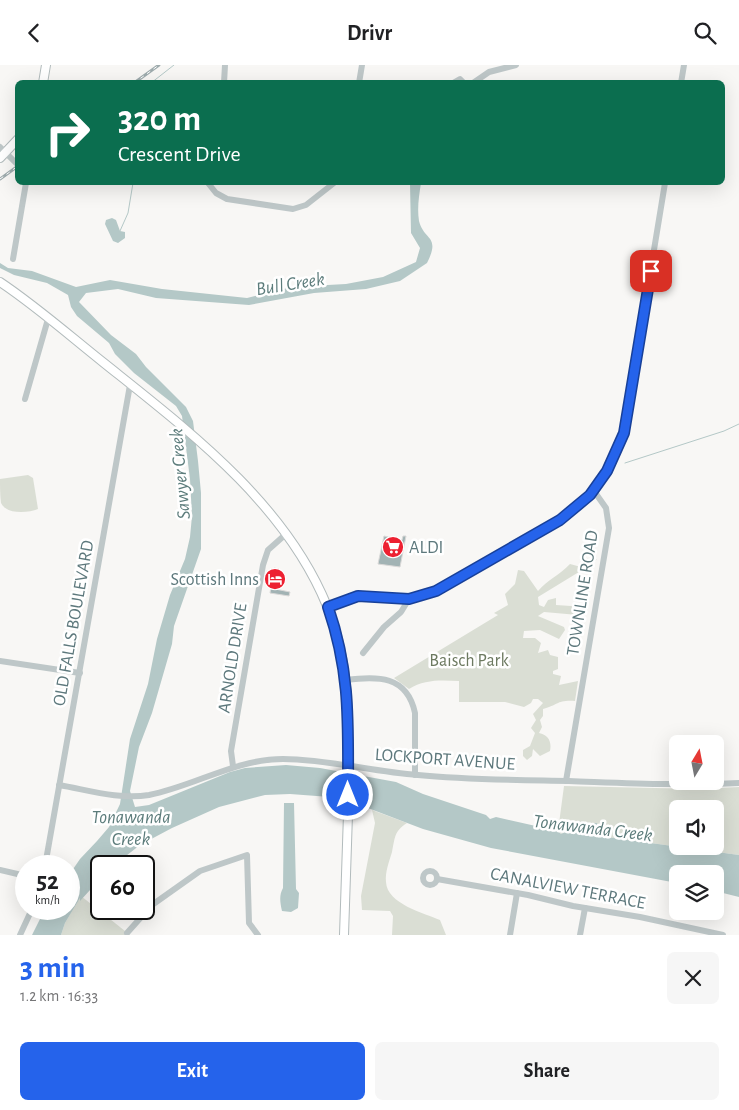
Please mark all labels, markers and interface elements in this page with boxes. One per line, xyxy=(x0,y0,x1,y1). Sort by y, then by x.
icon: back xyxy=(20,19,48,47)
icon: search xyxy=(691,19,719,47)
text: Drivr xyxy=(347,22,392,44)
icon: right xyxy=(35,100,100,165)
text: 320 m xyxy=(118,102,201,137)
text: Crescent Drive xyxy=(118,143,241,165)
pin xyxy=(630,250,672,292)
icon: arrive xyxy=(637,257,665,285)
water label: Bull Creek xyxy=(255,270,326,299)
water label: Sawyer Creek xyxy=(167,427,194,520)
street label: TOWNLINE ROAD xyxy=(564,529,602,657)
supermarket icon: ALDI xyxy=(381,535,405,559)
street label: OLD FALLS BOULEVARD xyxy=(51,539,97,707)
place label: ALDI xyxy=(409,539,443,557)
hotel icon: Scottish Inns xyxy=(263,567,287,591)
place label: Scottish Inns xyxy=(171,571,259,589)
street label: ARNOLD DRIVE xyxy=(215,602,251,714)
park label: Baisch Park xyxy=(429,652,509,670)
north arrow xyxy=(669,735,724,790)
map controls xyxy=(669,735,724,920)
street label: LOCKPORT AVENUE xyxy=(374,746,516,774)
position arrow xyxy=(321,768,373,820)
button: sound xyxy=(669,800,724,855)
water label: Tonawanda Creek xyxy=(92,808,170,849)
water label: Tonawanda Creek xyxy=(532,812,654,845)
speed limit sign: 60 xyxy=(90,855,155,920)
street label: CANALVIEW TERRACE xyxy=(489,865,647,913)
button: layers xyxy=(669,865,724,920)
text: 52 xyxy=(36,869,59,894)
text: km/h xyxy=(35,894,60,906)
button: close xyxy=(667,952,719,1004)
text: 3 min xyxy=(20,953,85,983)
text: 1.2 km · 16:33 xyxy=(20,988,98,1004)
button: Exit xyxy=(20,1042,365,1100)
button: Share xyxy=(375,1042,719,1100)

